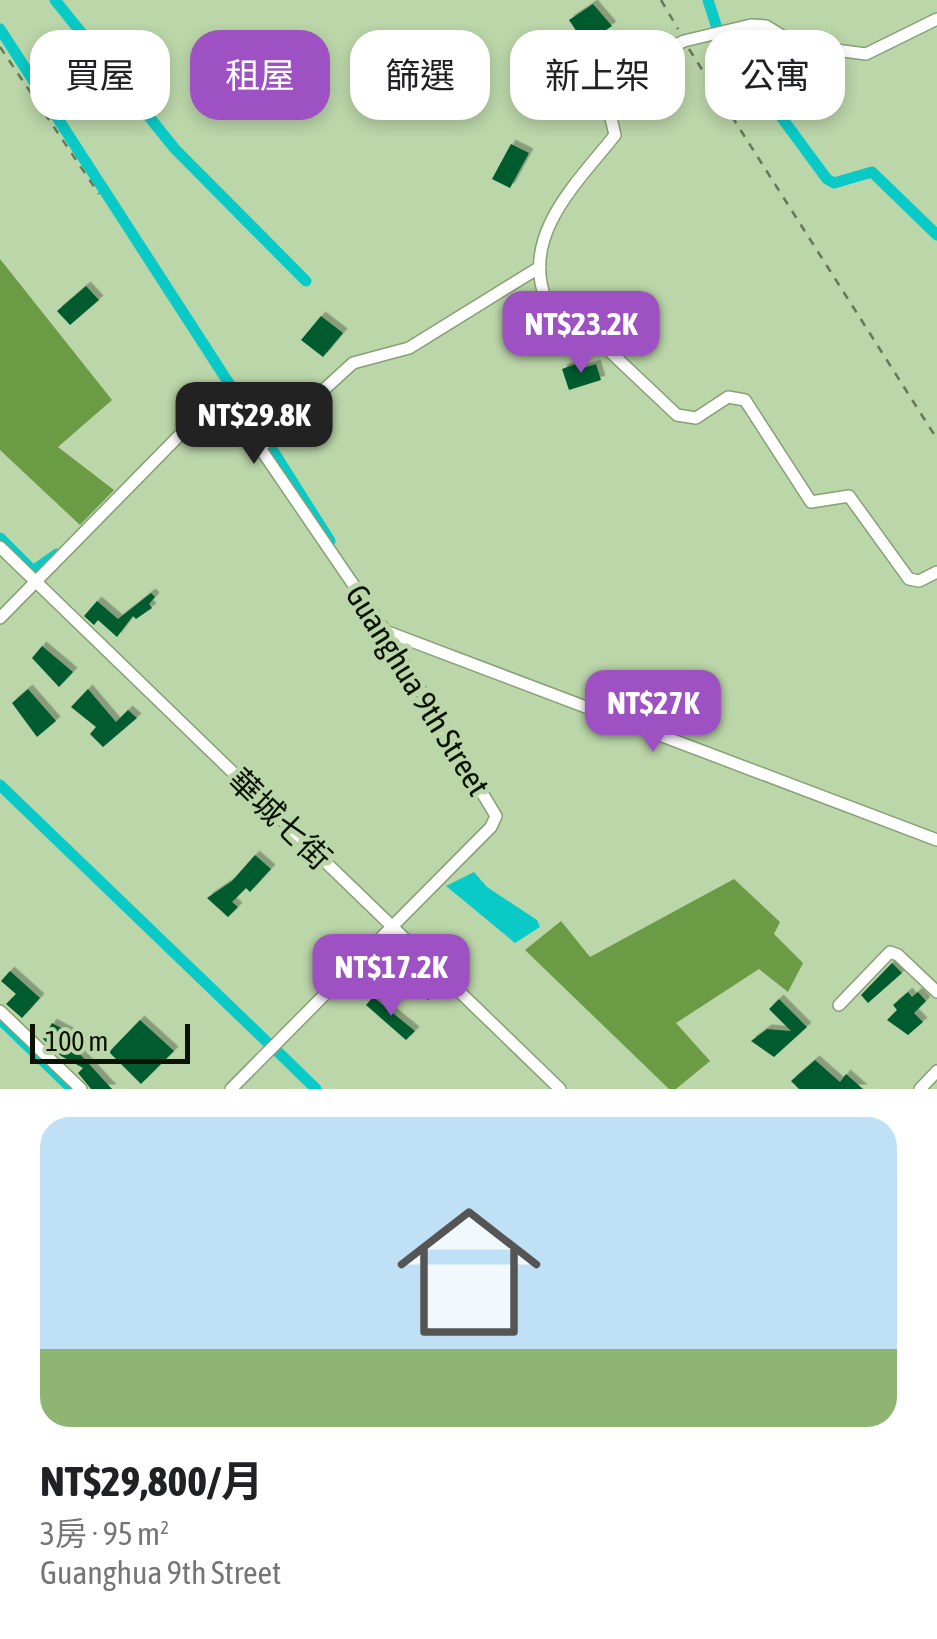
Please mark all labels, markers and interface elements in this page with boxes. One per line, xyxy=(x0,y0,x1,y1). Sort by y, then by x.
chip: 買屋 xyxy=(30,30,170,120)
chip: 租屋 xyxy=(190,30,330,120)
chip: 篩選 xyxy=(350,30,490,120)
chip: 新上架 xyxy=(510,30,685,120)
chip: 公寓 xyxy=(705,30,845,120)
pin: NT$23.2K xyxy=(478,291,684,376)
text: NT$23.2K xyxy=(525,305,637,342)
pin: NT$29.8K xyxy=(151,382,357,467)
text: NT$29.8K xyxy=(198,396,310,433)
street label: Guanghua 9th Street xyxy=(338,578,498,802)
pin: NT$27K xyxy=(572,670,734,755)
text: NT$27K xyxy=(607,684,699,721)
street label: 華城七街 xyxy=(221,761,339,877)
pin: NT$17.2K xyxy=(288,934,494,1019)
text: NT$17.2K xyxy=(335,948,447,985)
scale bar xyxy=(30,1019,190,1064)
text: 100 m xyxy=(45,1025,108,1057)
icon: home xyxy=(379,1182,559,1362)
text: NT$29,800/月 xyxy=(40,1457,263,1505)
text: 3房 · 95 m² xyxy=(40,1515,169,1552)
text: Guanghua 9th Street xyxy=(40,1554,281,1591)

